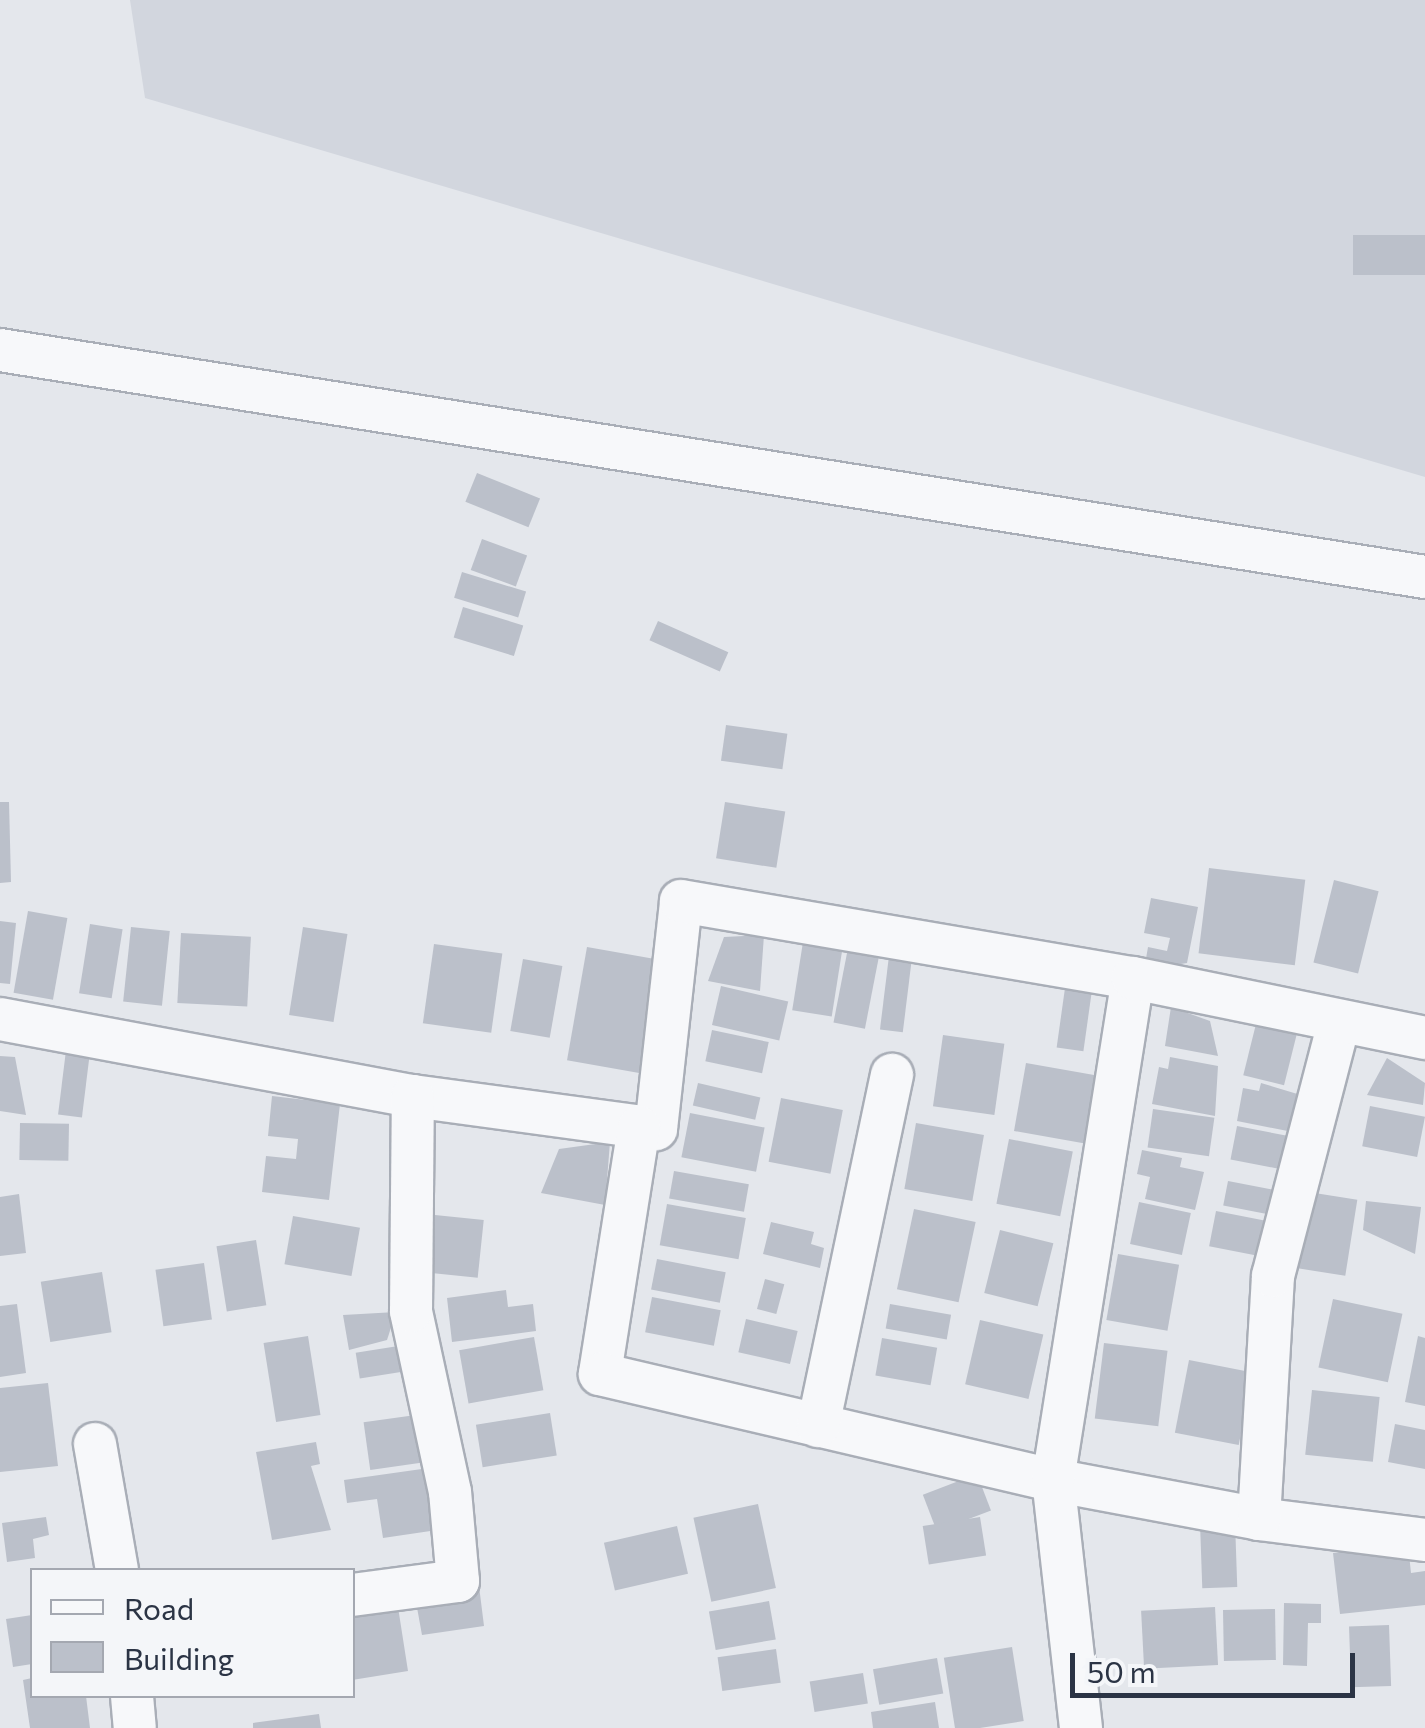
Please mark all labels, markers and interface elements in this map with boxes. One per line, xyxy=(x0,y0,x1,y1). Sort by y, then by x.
legend xyxy=(30,1568,355,1698)
text: Road xyxy=(124,1589,194,1626)
scale bar xyxy=(1075,1633,1360,1695)
text: Building xyxy=(124,1639,234,1676)
text: 50 m xyxy=(1087,1652,1156,1689)

